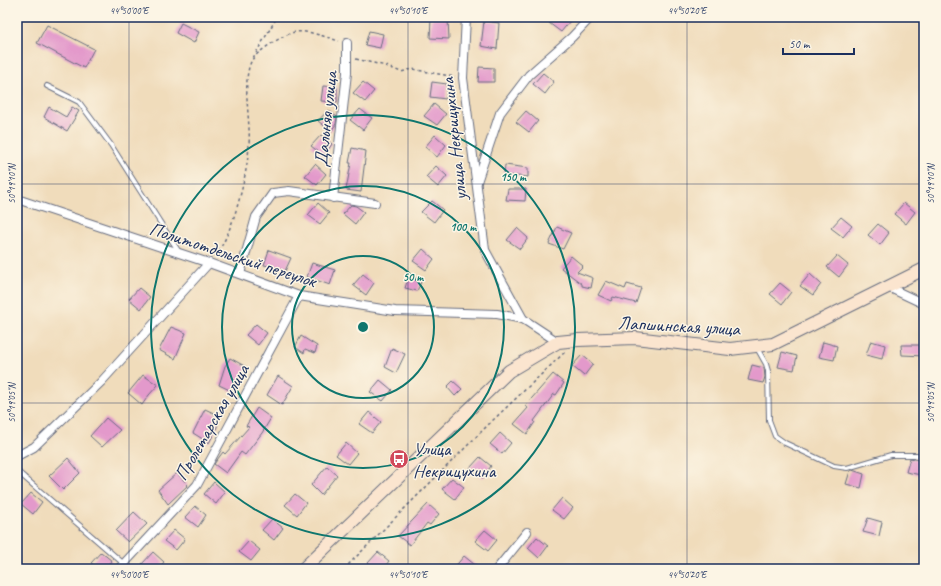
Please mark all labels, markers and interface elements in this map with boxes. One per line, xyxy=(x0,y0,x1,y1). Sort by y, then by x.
text: 44°50'00"E xyxy=(110,4,150,17)
text: 44°50'10"E xyxy=(389,4,429,17)
text: 44°50'20"E xyxy=(668,4,708,17)
scale bar xyxy=(783,30,854,56)
text: 50 m xyxy=(789,36,811,52)
street label: Дальняя улица xyxy=(309,68,343,168)
street label: улица Некрицухина xyxy=(435,75,472,202)
text: 50°19'10"N xyxy=(5,162,18,204)
text: 50°19'10"N xyxy=(924,162,937,204)
text: 150 m xyxy=(500,169,527,185)
street label: Политотдельский переулок xyxy=(146,217,321,294)
text: 100 m xyxy=(450,219,477,235)
text: 50 m xyxy=(403,269,424,285)
street label: Лапшинская улица xyxy=(617,311,742,341)
centre of rings xyxy=(356,320,370,334)
street label: Пролетарская улица xyxy=(169,359,255,485)
text: 50°19'05"N xyxy=(5,381,18,423)
text: 50°19'05"N xyxy=(924,381,937,423)
place label: Улица Некрицухина xyxy=(413,437,497,483)
bus stop icon: Улица Некрицухина xyxy=(388,448,410,470)
text: 44°50'00"E xyxy=(110,568,150,581)
text: 44°50'10"E xyxy=(389,568,429,581)
text: 44°50'20"E xyxy=(668,568,708,581)

